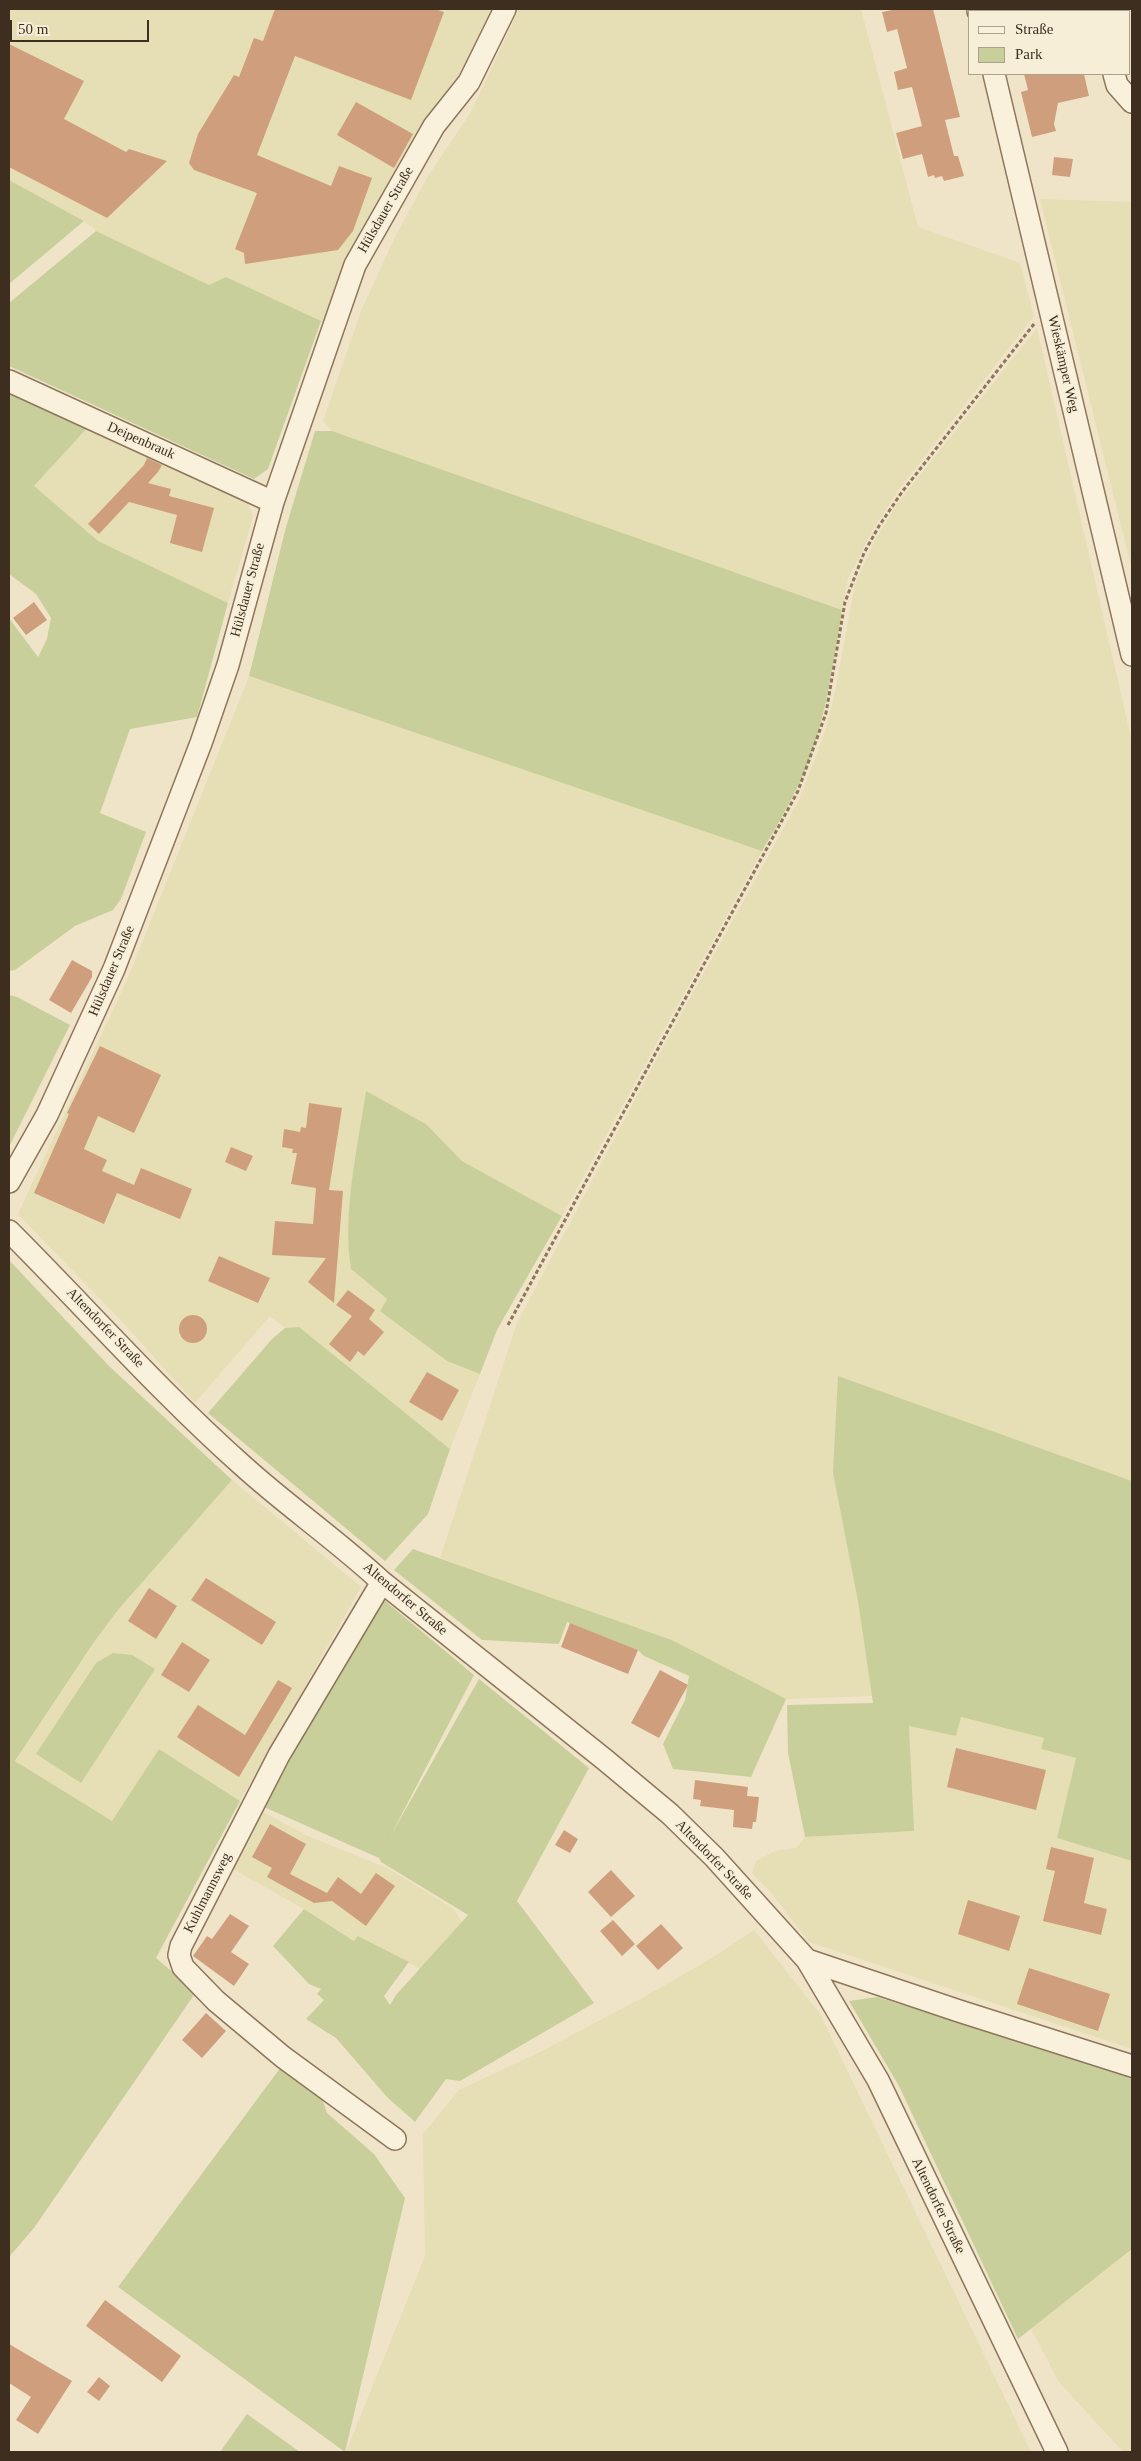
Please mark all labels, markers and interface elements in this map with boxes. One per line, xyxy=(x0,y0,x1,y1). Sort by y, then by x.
scale bar xyxy=(12,10,151,42)
legend xyxy=(968,10,1131,75)
text: 50 m xyxy=(18,21,48,37)
text: Straße xyxy=(1015,21,1053,37)
text: Park xyxy=(1015,46,1043,62)
street label: Hülsdauer Straße xyxy=(355,164,417,256)
street label: Wieskämper Weg xyxy=(1044,314,1082,414)
street label: Deipenbrauk xyxy=(105,419,177,463)
street label: Hülsdauer Straße xyxy=(227,541,269,639)
street label: Hülsdauer Straße xyxy=(85,923,139,1019)
street label: Altendorfer Straße xyxy=(63,1285,147,1371)
street label: Altendorfer Straße xyxy=(360,1559,450,1639)
street label: Altendorfer Straße xyxy=(672,1817,756,1903)
street label: Kuhlmannsweg xyxy=(181,1850,235,1936)
street label: Altendorfer Straße xyxy=(908,2155,968,2257)

